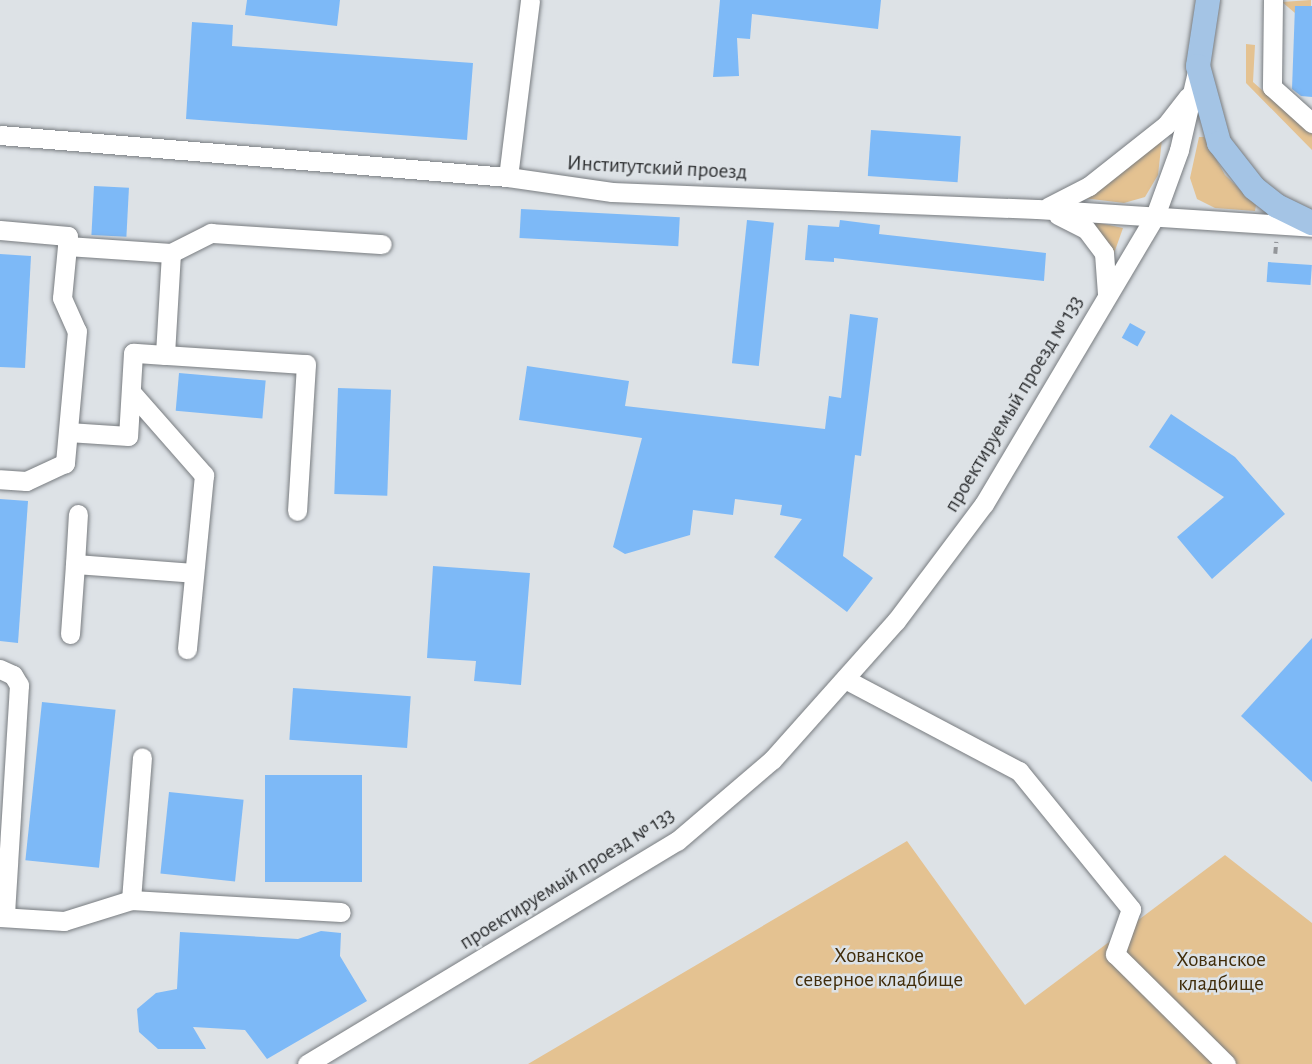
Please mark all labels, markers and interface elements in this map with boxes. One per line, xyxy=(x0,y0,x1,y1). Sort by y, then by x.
street label: Институтский проезд xyxy=(566,151,748,185)
street label: проектируемый проезд № 133 xyxy=(939,291,1089,517)
street label: проектируемый проезд № 133 xyxy=(455,802,679,956)
park label: Хованское северное кладбище xyxy=(795,943,963,993)
park label: Хованское кладбище xyxy=(1176,947,1266,997)

